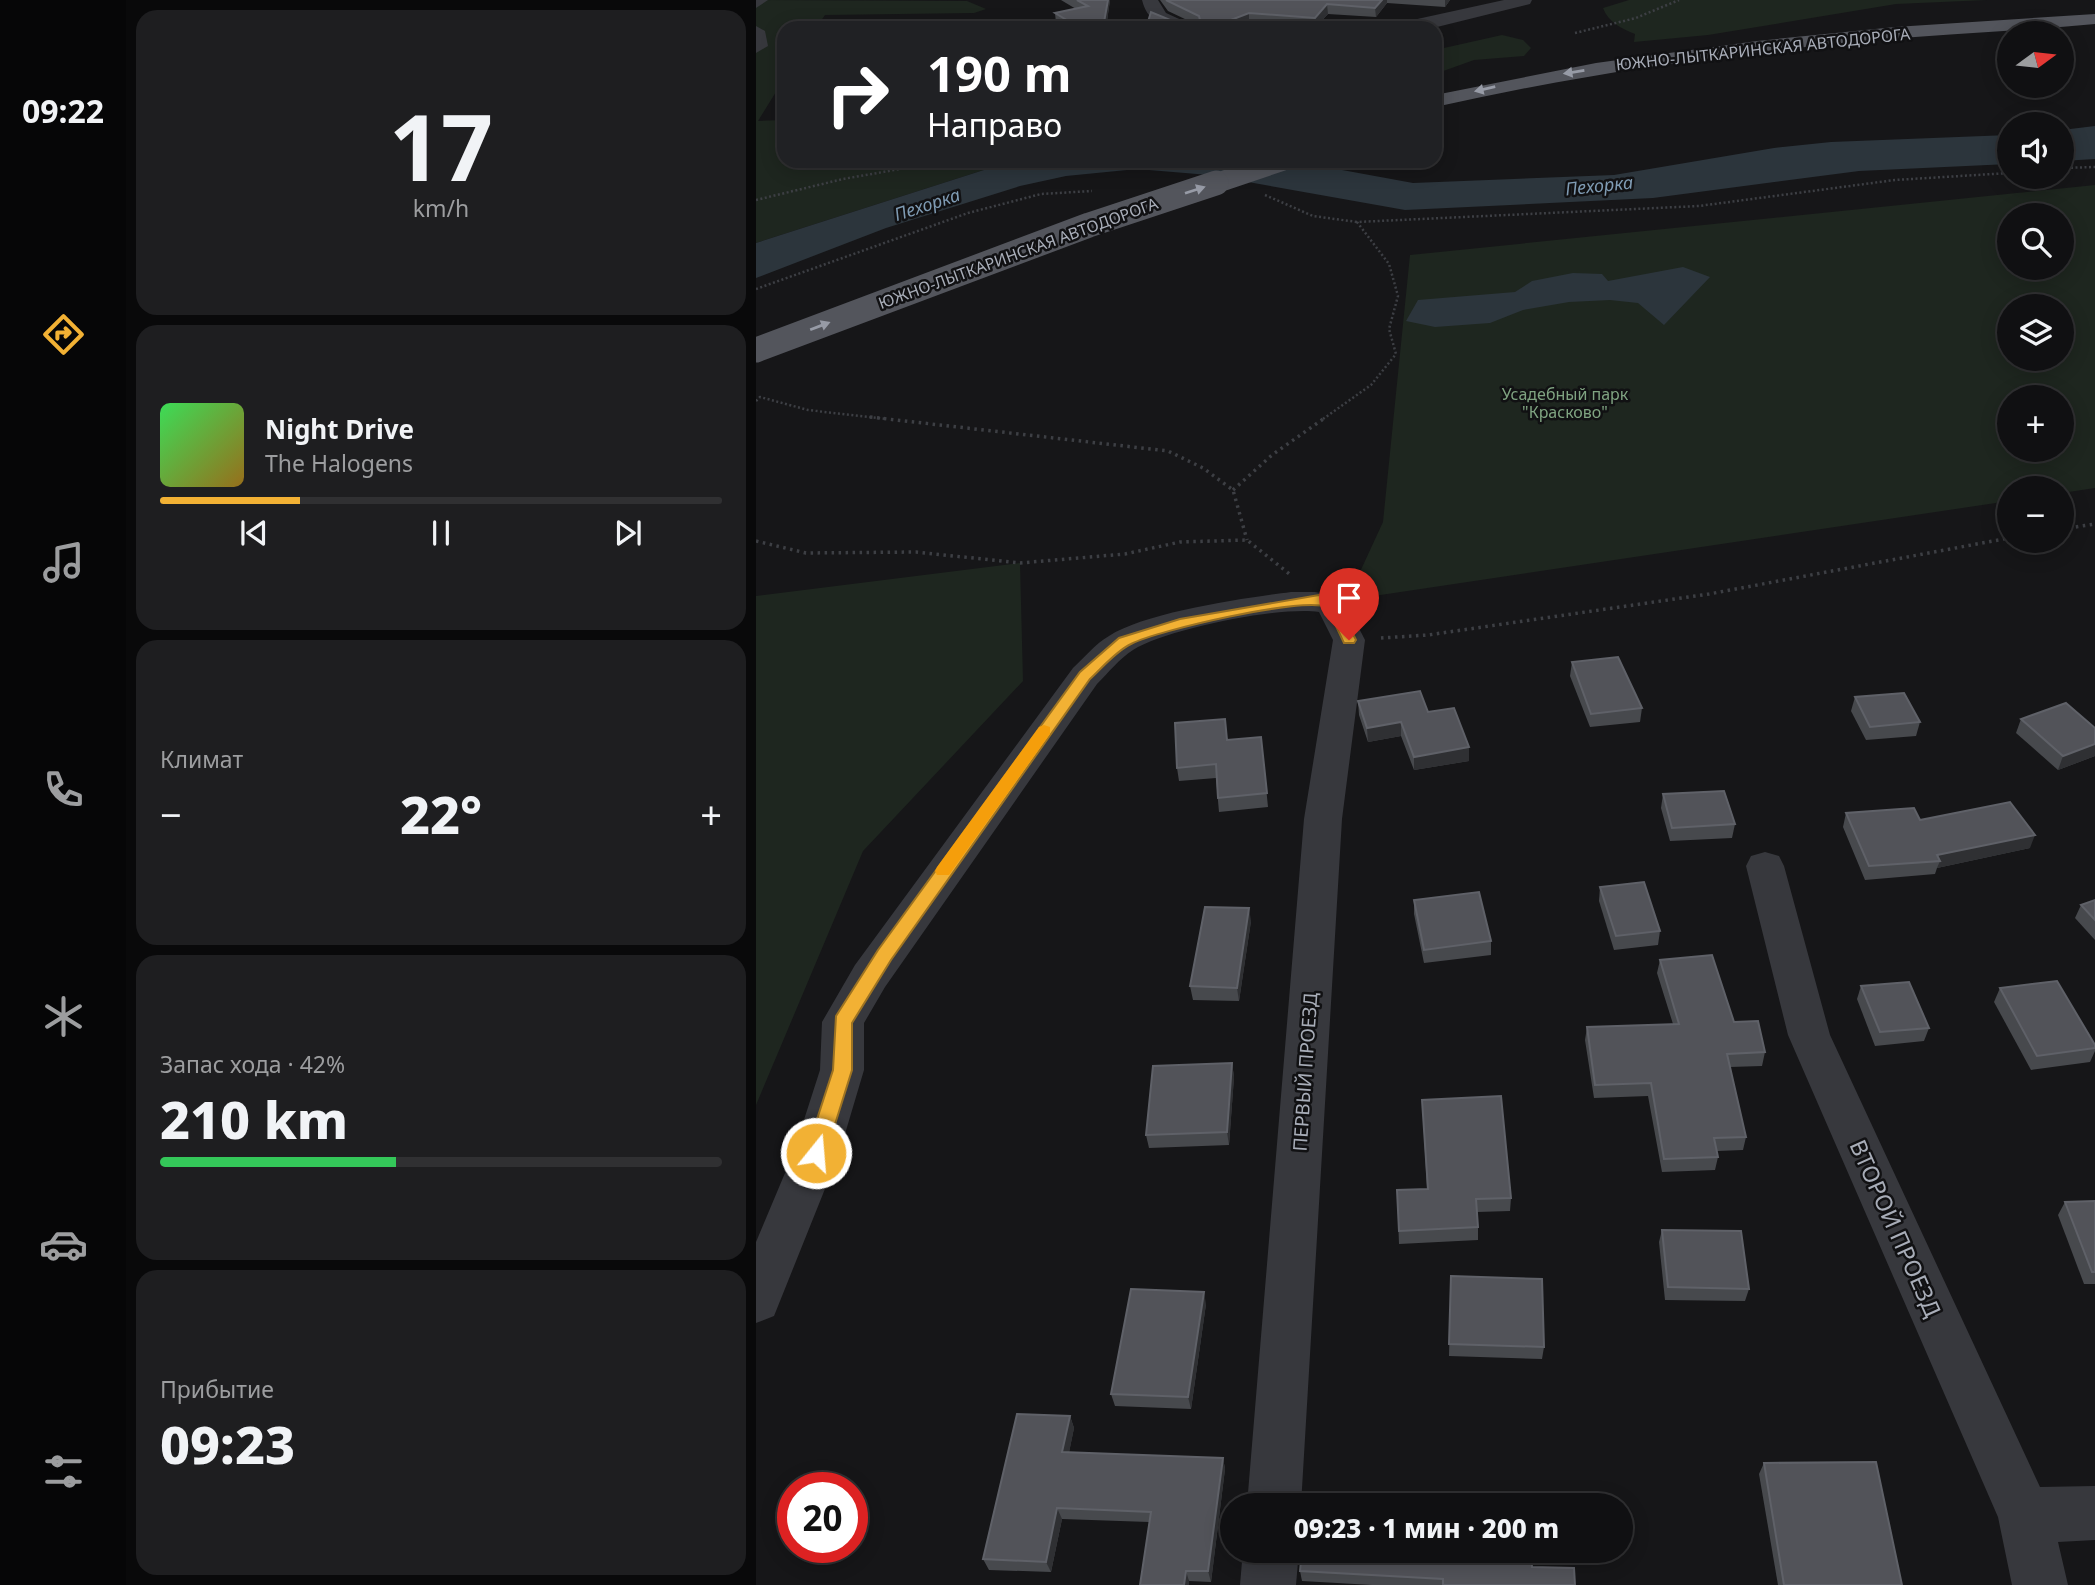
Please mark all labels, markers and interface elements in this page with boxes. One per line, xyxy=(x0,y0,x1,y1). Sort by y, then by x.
north arrow xyxy=(1997,21,2074,98)
map controls xyxy=(1997,21,2074,553)
street label: ЮЖНО-ЛЫТКАРИНСКАЯ АВТОДОРОГА xyxy=(1615,23,1912,75)
text: 190 m xyxy=(927,40,1072,106)
icon: right xyxy=(812,49,903,140)
one-way arrow xyxy=(1562,67,1584,78)
text: 17 xyxy=(389,84,493,208)
one-way arrow xyxy=(1474,84,1496,95)
text: 09:22 xyxy=(22,89,104,132)
text: Направо xyxy=(927,103,1062,146)
button: sound xyxy=(1997,112,2074,189)
water label: Пехорка xyxy=(1564,170,1634,200)
water label: Пехорка xyxy=(891,182,963,226)
one-way arrow xyxy=(1185,184,1206,195)
text: km/h xyxy=(413,192,469,224)
street label: ЮЖНО-ЛЫТКАРИНСКАЯ АВТОДОРОГА xyxy=(875,192,1161,314)
button: search xyxy=(1997,203,2074,280)
button: layers xyxy=(1997,294,2074,371)
icon: directions xyxy=(39,310,88,359)
one-way arrow xyxy=(809,320,830,331)
park label: Усадебный парк "Красково" xyxy=(1502,383,1629,423)
button: + xyxy=(1997,385,2074,462)
text: Night Drive xyxy=(265,411,414,447)
text: The Halogens xyxy=(265,447,413,479)
button: − xyxy=(1997,476,2074,553)
icon: previous xyxy=(235,514,273,552)
icon: pause xyxy=(422,514,460,552)
icon: next xyxy=(609,514,647,552)
icon: music xyxy=(39,538,88,587)
pin xyxy=(1319,568,1379,640)
icon: arrive xyxy=(1330,579,1368,617)
text: Климат xyxy=(160,743,243,775)
icon: phone xyxy=(39,765,88,814)
text: 22° xyxy=(400,778,482,849)
text: − xyxy=(160,788,182,840)
text: + xyxy=(700,788,722,840)
icon: climate xyxy=(39,992,88,1041)
street label: ПЕРВЫЙ ПРОЕЗД xyxy=(1286,992,1324,1152)
text: Запас хода · 42% xyxy=(160,1048,345,1080)
text: 210 km xyxy=(160,1083,348,1154)
position arrow xyxy=(779,1116,853,1190)
street label: ВТОРОЙ ПРОЕЗД xyxy=(1843,1134,1949,1322)
icon: car xyxy=(39,1220,88,1269)
text: Прибытие xyxy=(160,1373,274,1405)
text: 09:23 xyxy=(160,1408,295,1479)
icon: filters xyxy=(39,1447,88,1496)
speed limit sign: 20 xyxy=(777,1472,868,1563)
text: 09:23 · 1 мин · 200 m xyxy=(1294,1510,1559,1546)

